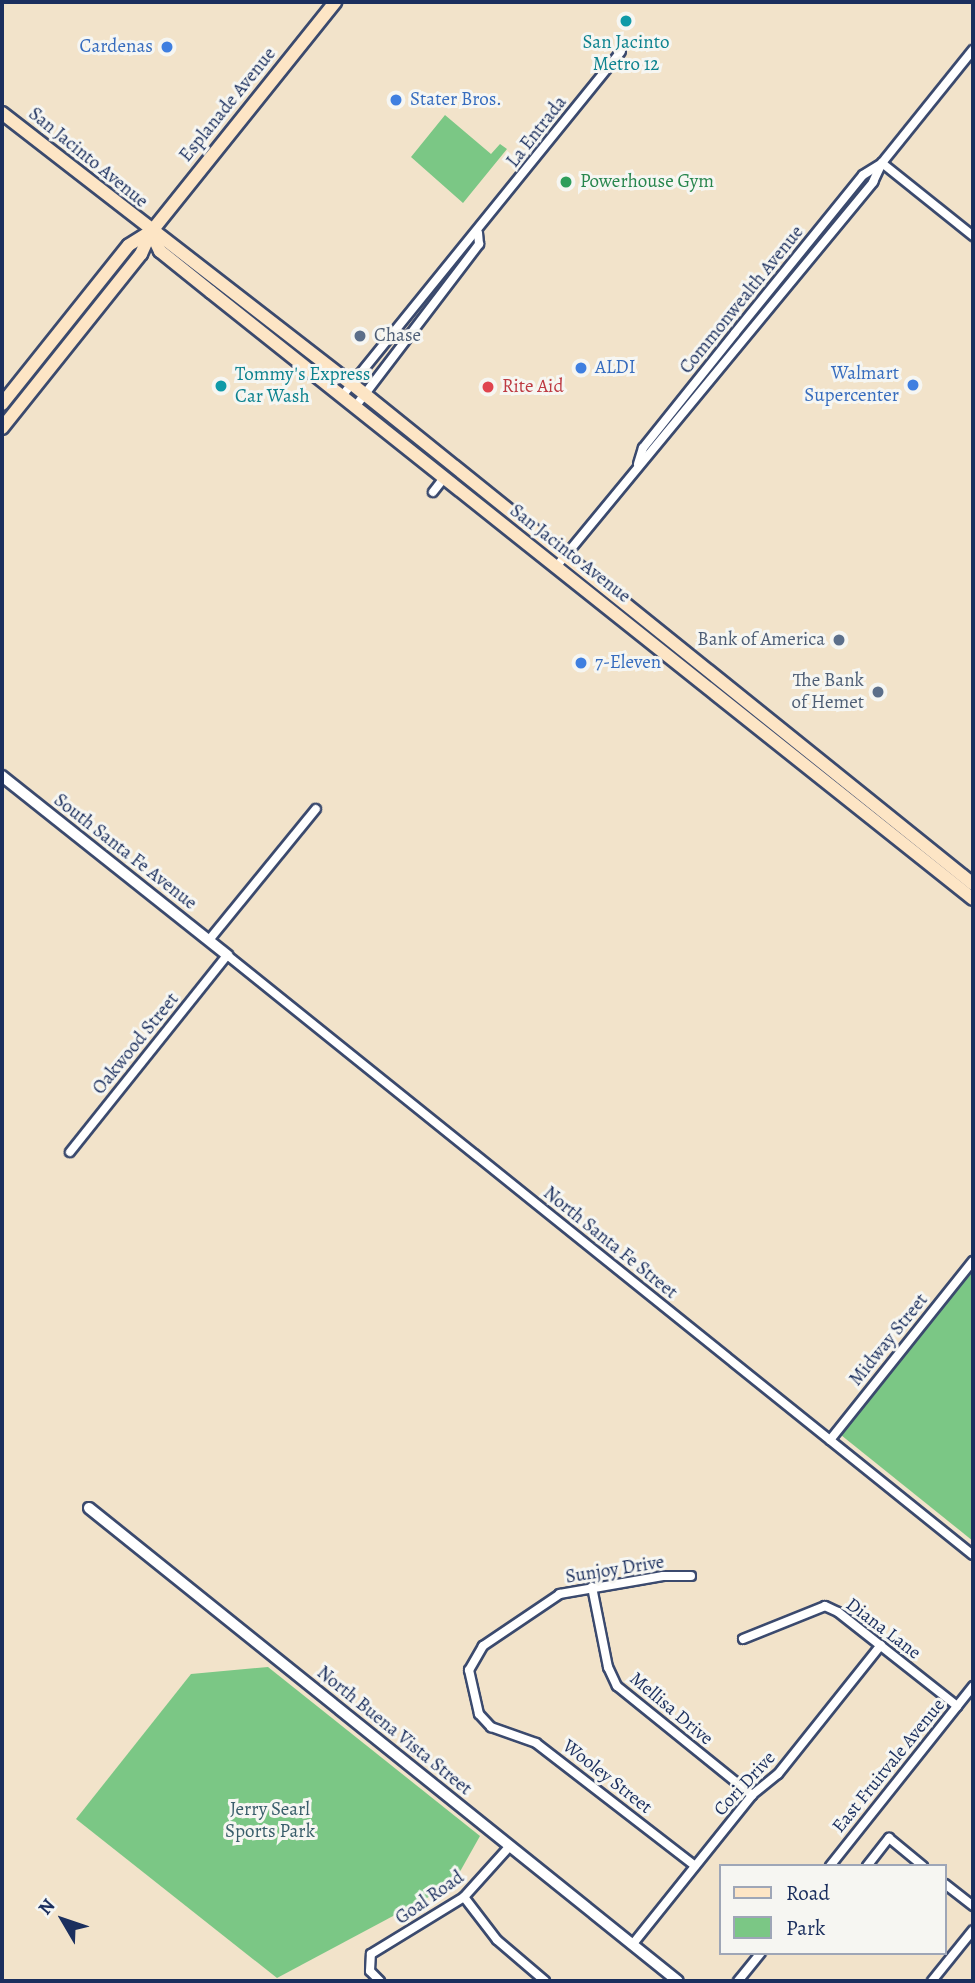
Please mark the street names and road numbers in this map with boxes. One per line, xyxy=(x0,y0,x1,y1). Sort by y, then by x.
street label: Esplanade Avenue xyxy=(175,43,281,167)
street label: La Entrada xyxy=(502,92,572,172)
street label: San Jacinto Avenue xyxy=(24,103,152,213)
street label: Commonwealth Avenue xyxy=(675,221,809,379)
street label: San Jacinto Avenue xyxy=(505,500,635,608)
street label: South Santa Fe Avenue xyxy=(49,789,201,915)
street label: Oakwood Street xyxy=(88,989,184,1099)
street label: North Santa Fe Street xyxy=(538,1182,682,1304)
street label: Midway Street xyxy=(845,1289,933,1391)
street label: Sunjoy Drive xyxy=(564,1551,666,1589)
street label: Diana Lane xyxy=(841,1593,925,1665)
street label: North Buena Vista Street xyxy=(312,1661,476,1801)
street label: Mellisa Drive xyxy=(625,1668,717,1750)
street label: East Fruitvale Avenue xyxy=(828,1694,950,1838)
street label: Wooley Street xyxy=(558,1735,656,1819)
street label: Cori Drive xyxy=(709,1747,781,1821)
street label: Goal Road xyxy=(391,1866,469,1930)

